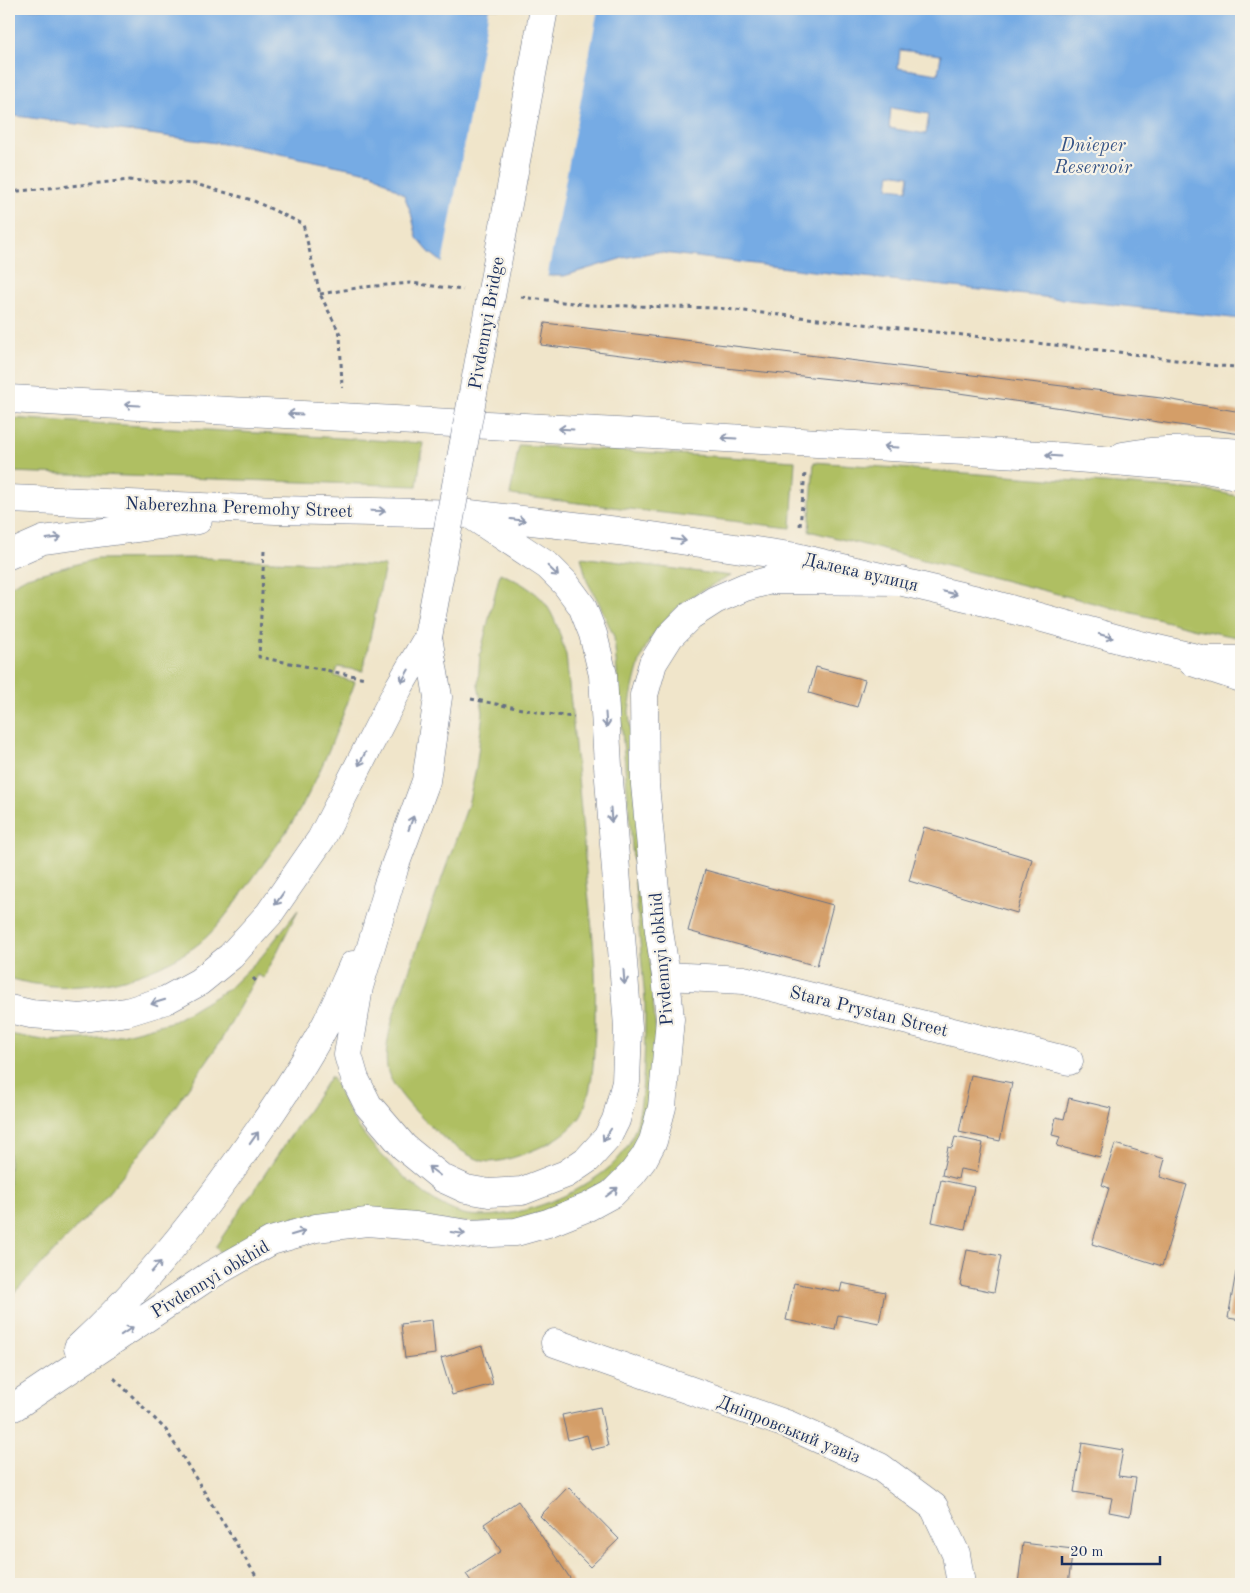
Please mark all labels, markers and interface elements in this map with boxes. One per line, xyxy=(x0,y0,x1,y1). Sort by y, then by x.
water label: Dnieper Reservoir xyxy=(1053,137,1133,178)
street label: Pivdennyi Bridge xyxy=(466,255,508,391)
one-way arrow xyxy=(125,401,141,410)
one-way arrow xyxy=(287,409,303,418)
one-way arrow xyxy=(559,425,575,434)
one-way arrow xyxy=(721,433,737,442)
one-way arrow xyxy=(883,443,899,452)
one-way arrow xyxy=(1045,452,1061,461)
street label: Naberezhna Peremohy Street xyxy=(125,495,353,521)
one-way arrow xyxy=(369,507,385,516)
one-way arrow xyxy=(510,515,526,525)
one-way arrow xyxy=(46,533,62,543)
one-way arrow xyxy=(671,535,687,545)
street label: Далека вулиця xyxy=(801,551,920,595)
one-way arrow xyxy=(547,565,559,577)
one-way arrow xyxy=(941,588,957,598)
one-way arrow xyxy=(1098,631,1114,641)
one-way arrow xyxy=(400,668,410,683)
one-way arrow xyxy=(601,711,611,727)
one-way arrow xyxy=(357,752,367,767)
one-way arrow xyxy=(607,806,616,822)
one-way arrow xyxy=(406,816,416,832)
street label: Pivdennyi obkhid xyxy=(647,891,677,1026)
one-way arrow xyxy=(274,892,284,906)
one-way arrow xyxy=(619,968,628,984)
street label: Stara Prystan Street xyxy=(788,984,950,1040)
one-way arrow xyxy=(150,998,166,1008)
one-way arrow xyxy=(602,1128,612,1142)
one-way arrow xyxy=(249,1131,259,1145)
one-way arrow xyxy=(428,1166,441,1177)
one-way arrow xyxy=(605,1187,619,1197)
one-way arrow xyxy=(289,1228,305,1238)
one-way arrow xyxy=(450,1228,466,1238)
street label: Pivdennyi obkhid xyxy=(148,1238,273,1322)
one-way arrow xyxy=(150,1261,161,1274)
one-way arrow xyxy=(120,1326,134,1336)
street label: Дніпровський узвіз xyxy=(715,1393,863,1467)
scale bar xyxy=(1062,1533,1160,1565)
text: 20 m xyxy=(1070,1545,1104,1560)

